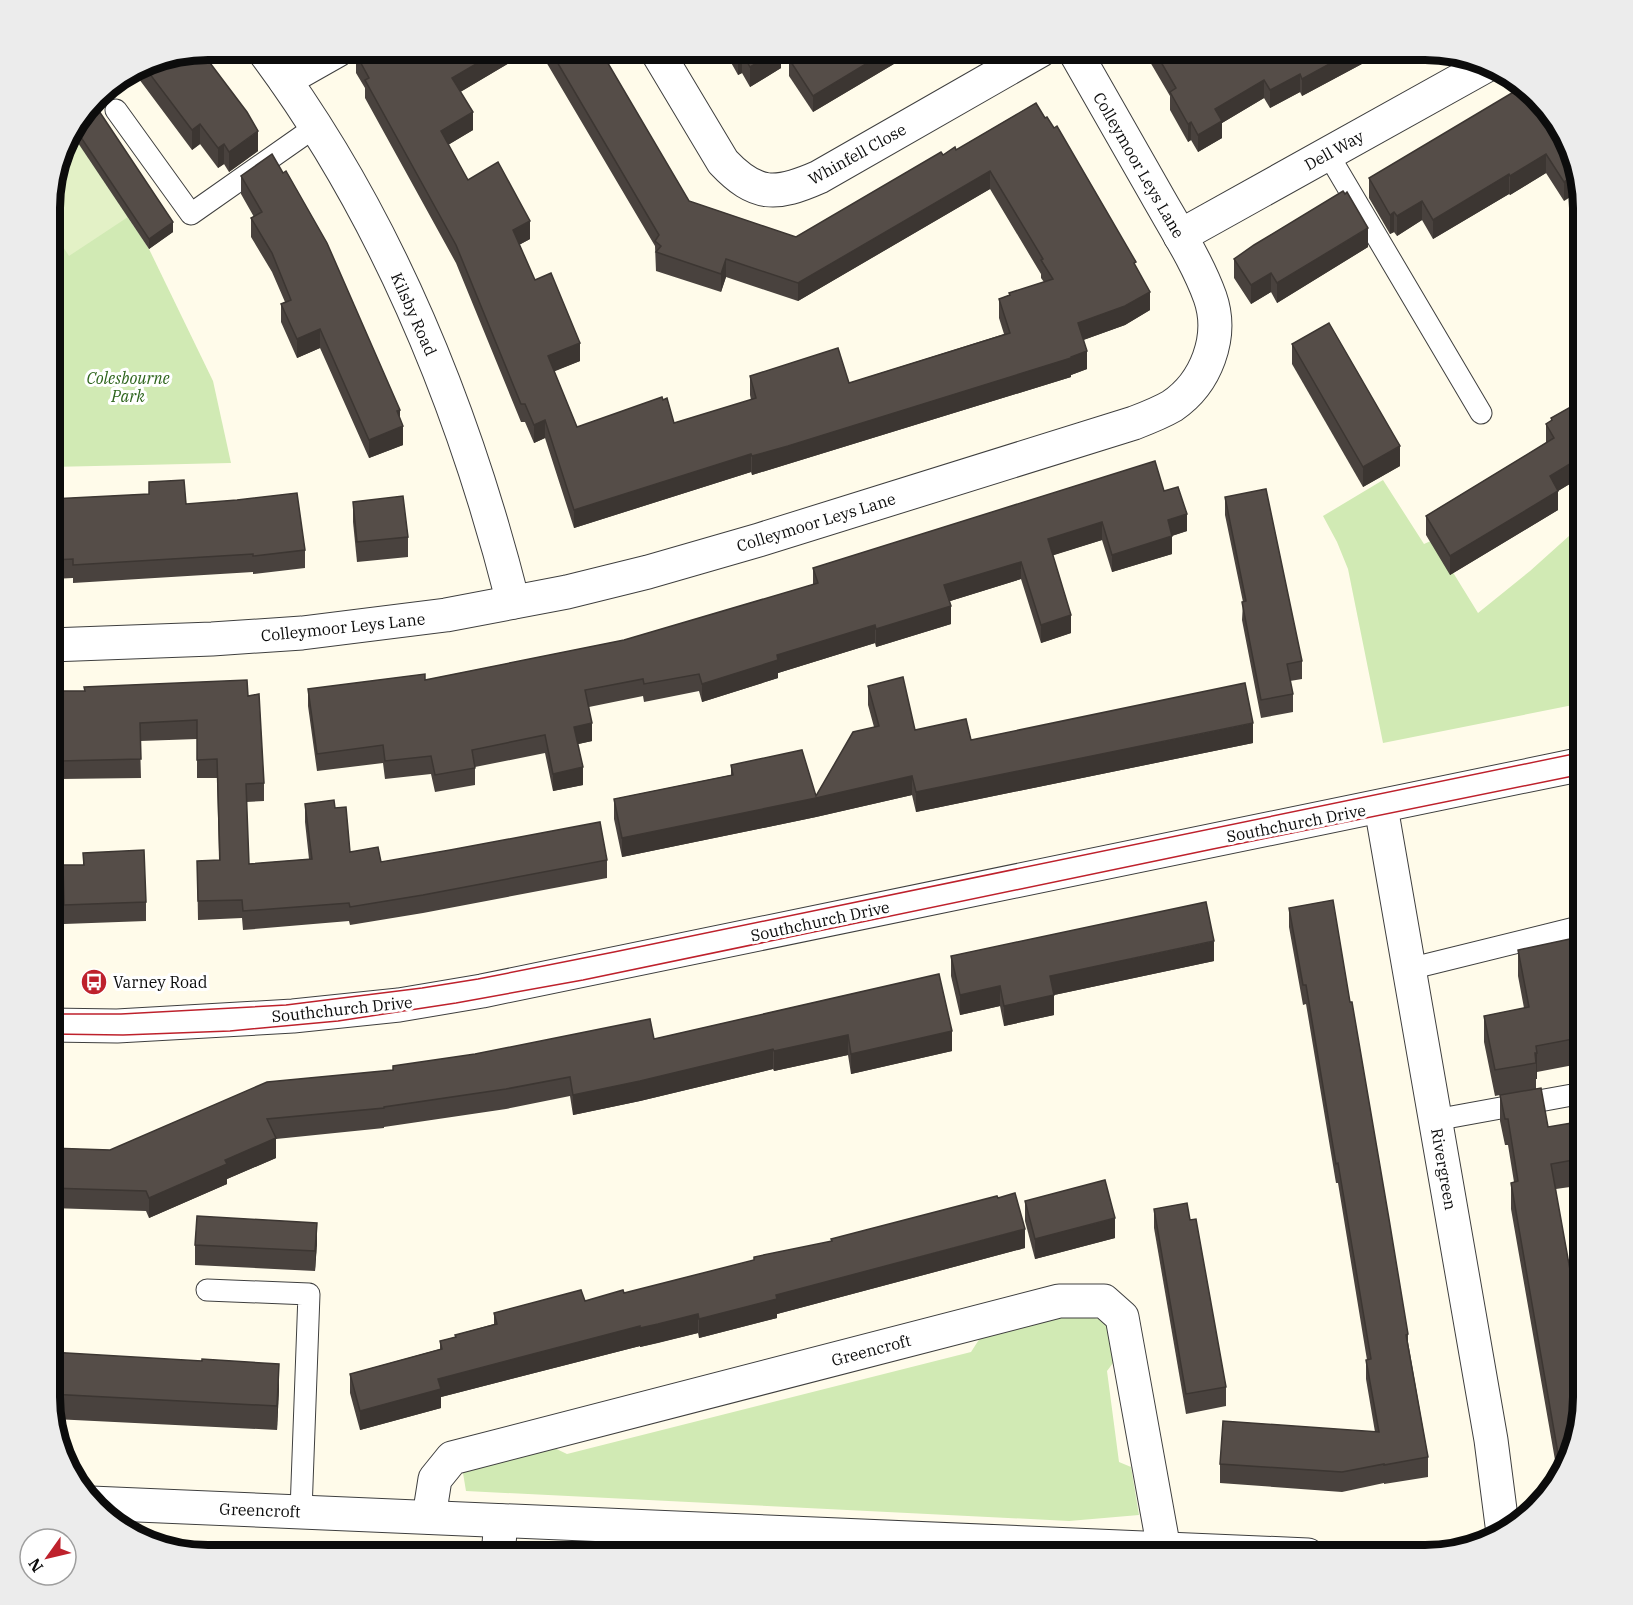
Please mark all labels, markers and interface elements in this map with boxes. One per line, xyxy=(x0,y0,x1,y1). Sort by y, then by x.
street label: Colleymoor Leys Lane xyxy=(1089,88,1189,242)
street label: Whinfell Close xyxy=(805,119,909,189)
street label: Dell Way xyxy=(1301,125,1368,174)
street label: Kilsby Road xyxy=(387,269,441,359)
park label: Colesbourne Park xyxy=(86,368,170,406)
street label: Colleymoor Leys Lane xyxy=(734,488,898,556)
street label: Colleymoor Leys Lane xyxy=(260,608,426,646)
street label: Southchurch Drive xyxy=(1225,800,1367,846)
street label: Southchurch Drive xyxy=(749,897,891,945)
bus stop icon: Varney Road xyxy=(79,967,109,997)
place label: Varney Road xyxy=(113,972,208,992)
street label: Southchurch Drive xyxy=(271,992,413,1026)
street label: Rivergreen xyxy=(1427,1126,1461,1212)
street label: Greencroft xyxy=(829,1330,913,1370)
street label: Greencroft xyxy=(219,1499,301,1521)
north arrow xyxy=(18,1527,78,1587)
text: N xyxy=(24,1555,47,1576)

